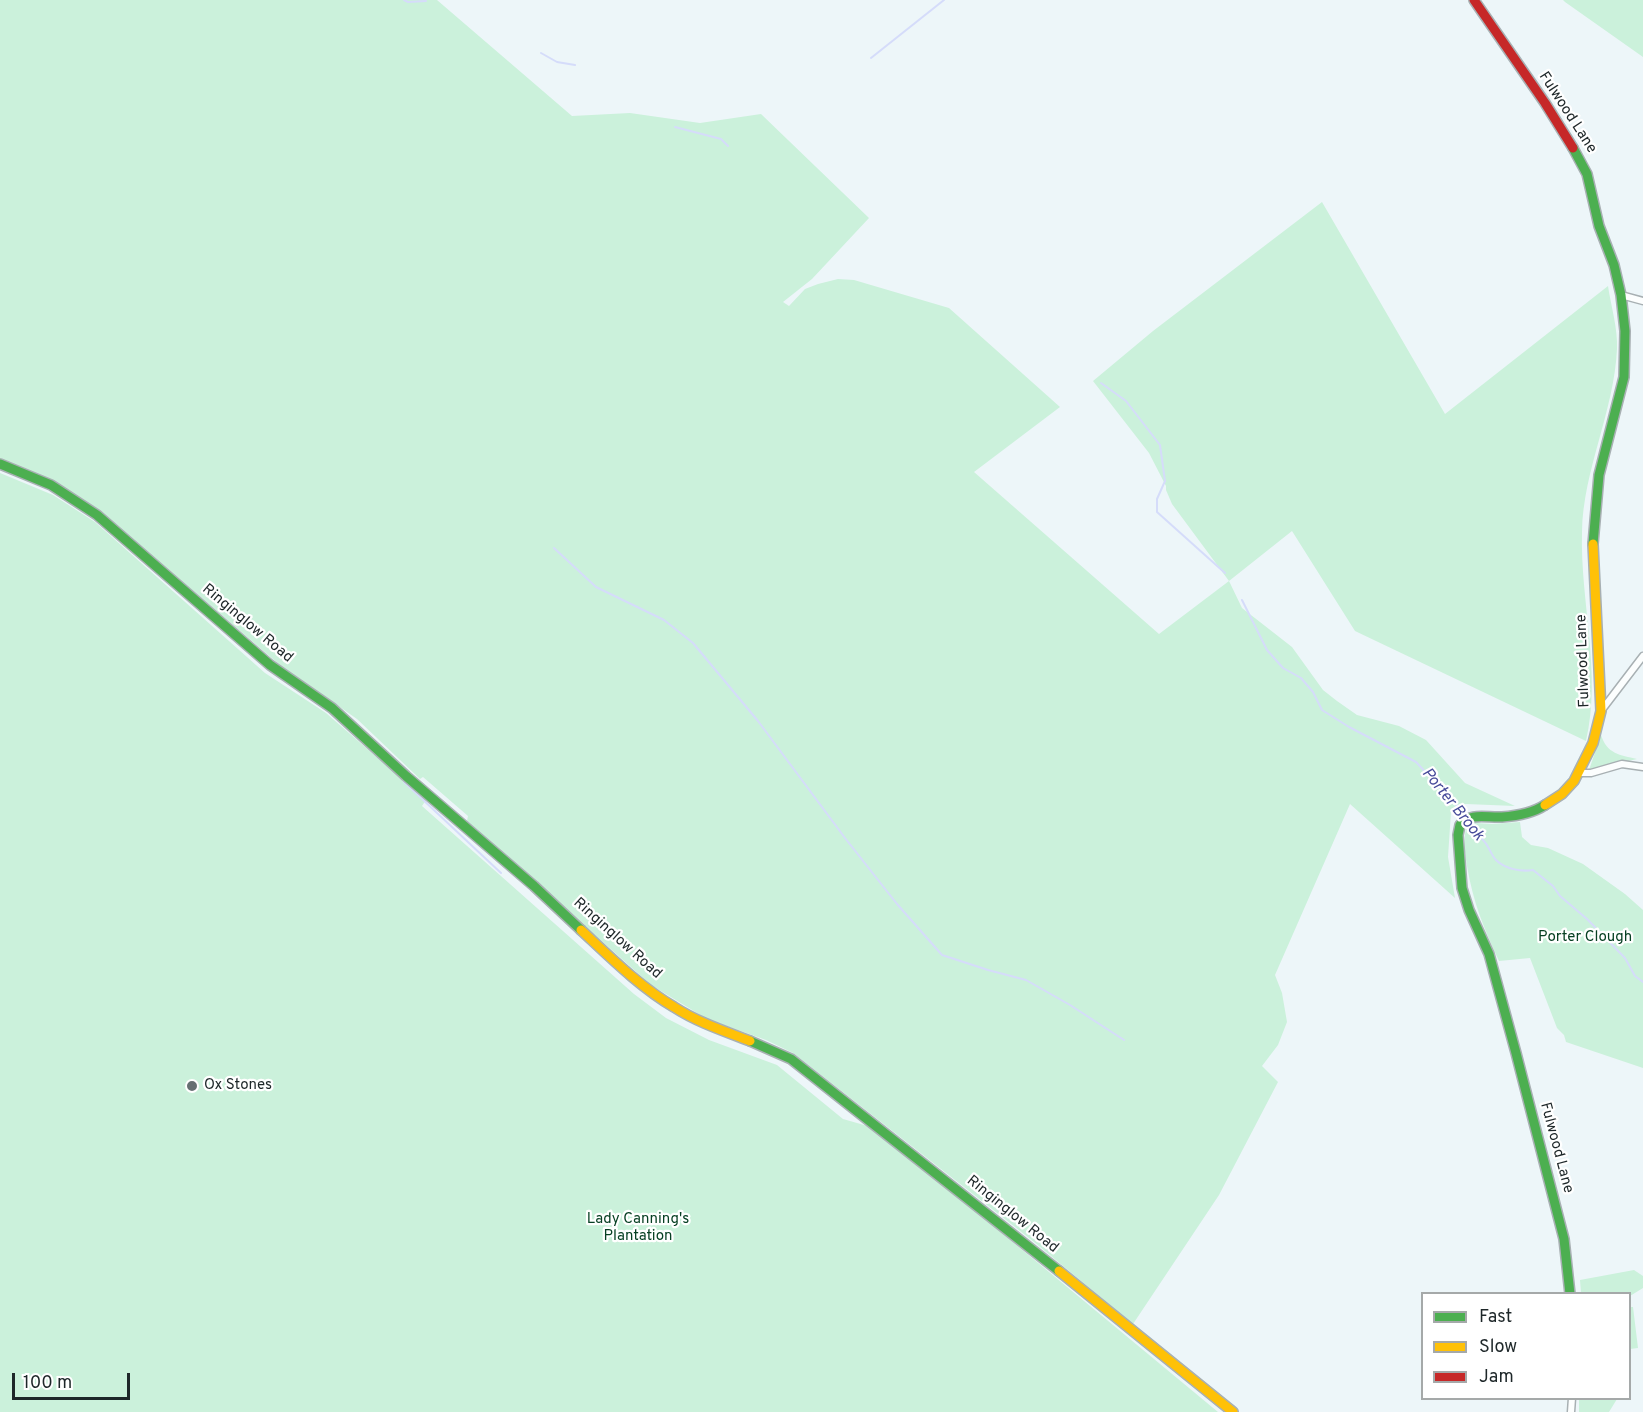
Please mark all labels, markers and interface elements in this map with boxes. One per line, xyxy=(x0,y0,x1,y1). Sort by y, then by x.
street label: Fulwood Lane xyxy=(1534,69,1600,157)
street label: Ringinglow Road xyxy=(198,581,296,667)
street label: Fulwood Lane xyxy=(1573,614,1595,708)
water label: Porter Brook xyxy=(1417,765,1487,845)
street label: Ringinglow Road xyxy=(569,895,665,983)
park label: Porter Clough xyxy=(1538,929,1632,947)
place label: Ox Stones xyxy=(204,1077,272,1095)
marker: Ox Stones xyxy=(185,1079,199,1093)
street label: Fulwood Lane xyxy=(1535,1101,1577,1195)
street label: Ringinglow Road xyxy=(962,1172,1062,1258)
park label: Lady Canning's Plantation xyxy=(587,1211,689,1246)
legend xyxy=(1421,1292,1631,1400)
text: Fast xyxy=(1479,1306,1512,1329)
text: Slow xyxy=(1479,1336,1517,1359)
scale bar xyxy=(15,1361,134,1399)
text: Jam xyxy=(1479,1366,1514,1389)
text: 100 m xyxy=(23,1372,72,1395)

